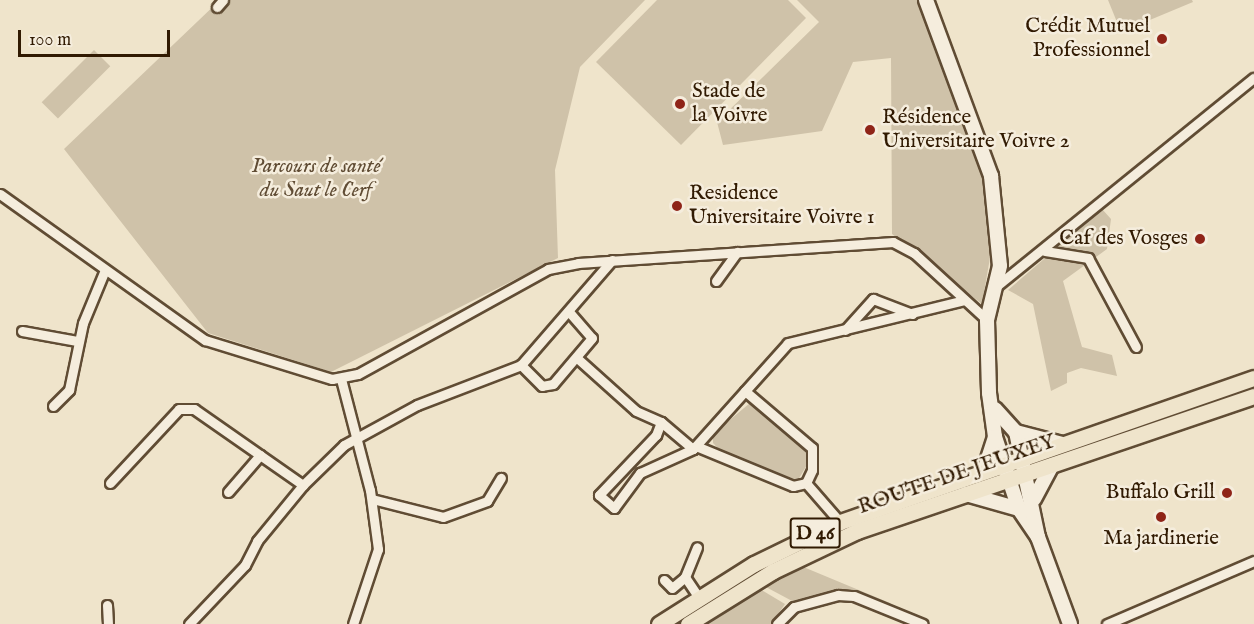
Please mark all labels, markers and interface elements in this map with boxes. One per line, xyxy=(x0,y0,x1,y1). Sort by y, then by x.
place label: Crédit Mutuel Professionnel xyxy=(1025,14,1150,64)
scale bar xyxy=(21,18,172,56)
text: 100 m xyxy=(29,29,71,52)
marker: Crédit Mutuel Professionnel xyxy=(1155,32,1169,46)
place label: Stade de la Voivre xyxy=(692,79,767,129)
marker: Stade de la Voivre xyxy=(673,97,687,111)
place label: Résidence Universitaire Voivre 2 xyxy=(882,105,1070,155)
marker: Résidence Universitaire Voivre 2 xyxy=(863,123,877,137)
park label: Parcours de santé du Saut le Cerf xyxy=(251,154,381,204)
place label: Residence Universitaire Voivre 1 xyxy=(689,181,875,231)
marker: Residence Universitaire Voivre 1 xyxy=(670,199,684,213)
place label: Caf des Vosges xyxy=(1059,226,1188,252)
marker: Caf des Vosges xyxy=(1193,232,1207,246)
street label: ROUTE DE JEUXEY xyxy=(855,429,1059,521)
place label: Buffalo Grill xyxy=(1106,480,1215,506)
marker: Buffalo Grill xyxy=(1220,486,1234,500)
marker: Ma jardinerie xyxy=(1154,510,1168,524)
road number: D 46 xyxy=(790,516,840,550)
place label: Ma jardinerie xyxy=(1103,526,1219,552)

